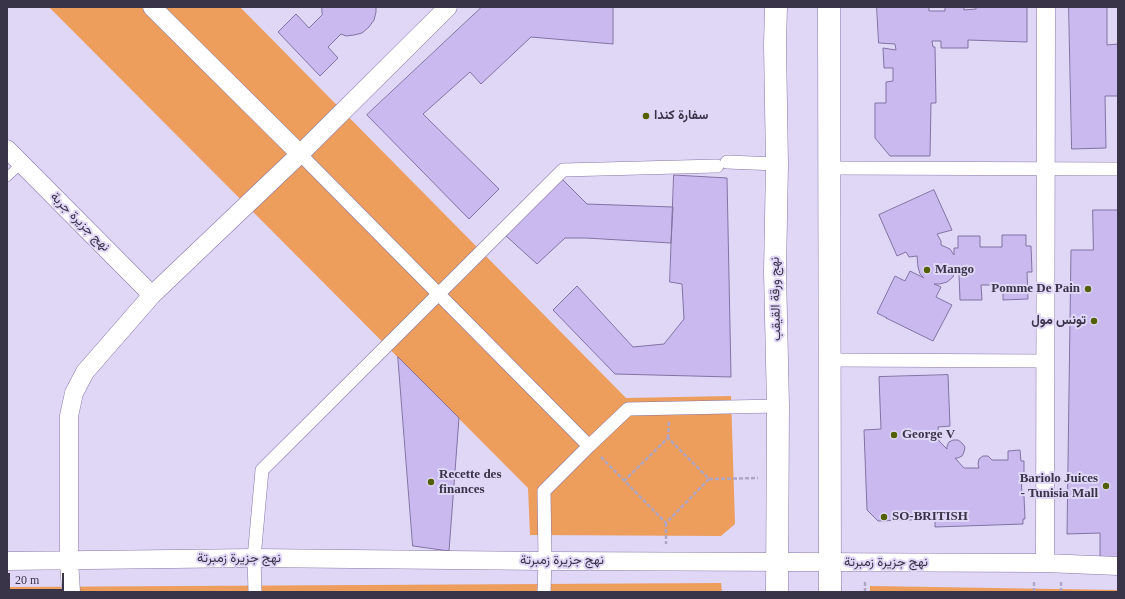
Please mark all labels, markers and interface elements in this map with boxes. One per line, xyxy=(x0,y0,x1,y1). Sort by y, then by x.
place label: سفارة كندا xyxy=(654,108,708,124)
marker: سفارة كندا xyxy=(641,111,651,121)
street label: نهج جزيرة جربة xyxy=(47,189,113,255)
street label: نهج ورقة القيقب xyxy=(767,257,785,341)
place label: Mango xyxy=(935,262,974,278)
marker: Mango xyxy=(922,265,932,275)
place label: Pomme De Pain xyxy=(991,281,1080,297)
marker: Pomme De Pain xyxy=(1083,284,1093,294)
place label: تونس مول xyxy=(1031,313,1086,329)
marker: تونس مول xyxy=(1089,316,1099,326)
place label: George V xyxy=(902,427,955,443)
marker: George V xyxy=(889,430,899,440)
place label: Recette des finances xyxy=(439,467,501,498)
place label: Bariolo Juices - Tunisia Mall xyxy=(1020,471,1098,502)
marker: Recette des finances xyxy=(426,477,436,487)
marker: Bariolo Juices - Tunisia Mall xyxy=(1101,481,1111,491)
place label: SO-BRITISH xyxy=(892,509,968,525)
marker: SO-BRITISH xyxy=(879,512,889,522)
street label: نهج جزيرة زمبرتة xyxy=(197,551,281,567)
street label: نهج جزيرة زمبرتة xyxy=(520,553,604,569)
street label: نهج جزيرة زمبرتة xyxy=(844,555,928,571)
scale bar xyxy=(10,565,66,591)
text: 20 m xyxy=(15,573,39,587)

